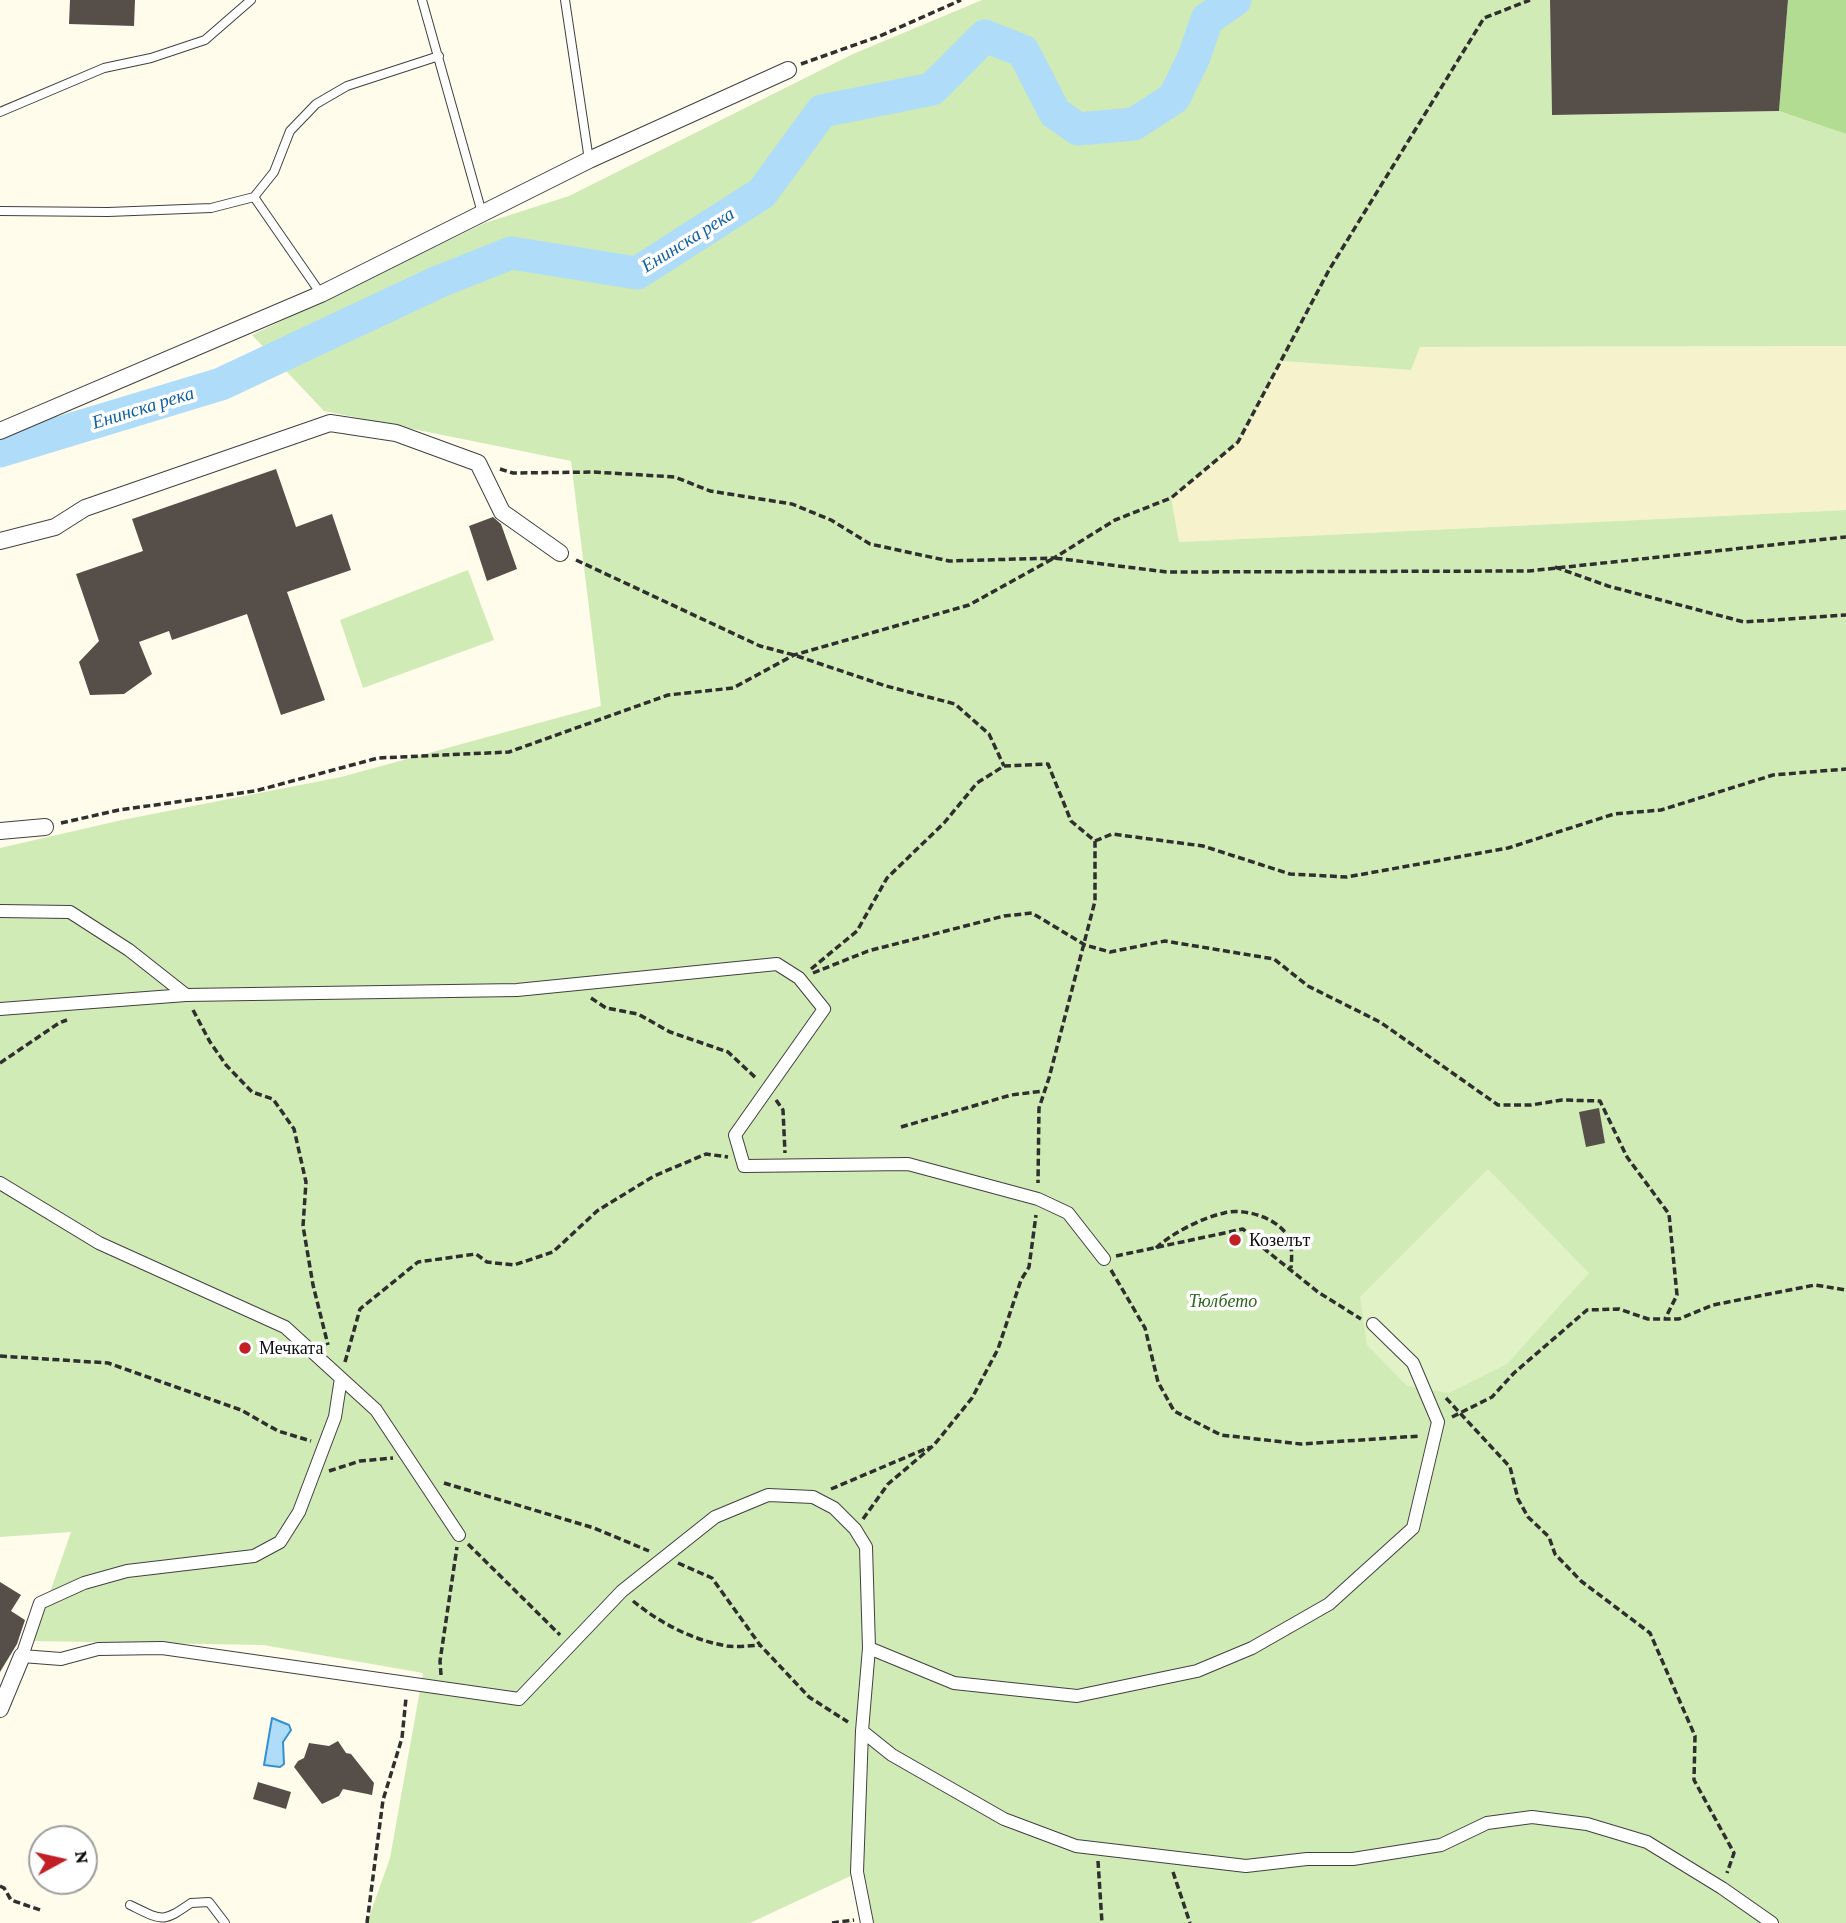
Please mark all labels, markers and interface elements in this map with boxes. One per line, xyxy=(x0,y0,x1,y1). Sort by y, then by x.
water label: Енинска река xyxy=(637,202,739,278)
water label: Енинска река xyxy=(89,382,197,434)
place label: Козелът xyxy=(1249,1229,1310,1251)
marker: Козелът xyxy=(1227,1232,1243,1248)
park label: Тюлбето xyxy=(1189,1290,1257,1312)
place label: Мечката xyxy=(259,1337,323,1359)
marker: Мечката xyxy=(237,1340,253,1356)
north arrow xyxy=(28,1825,98,1895)
text: N xyxy=(71,1849,94,1865)

